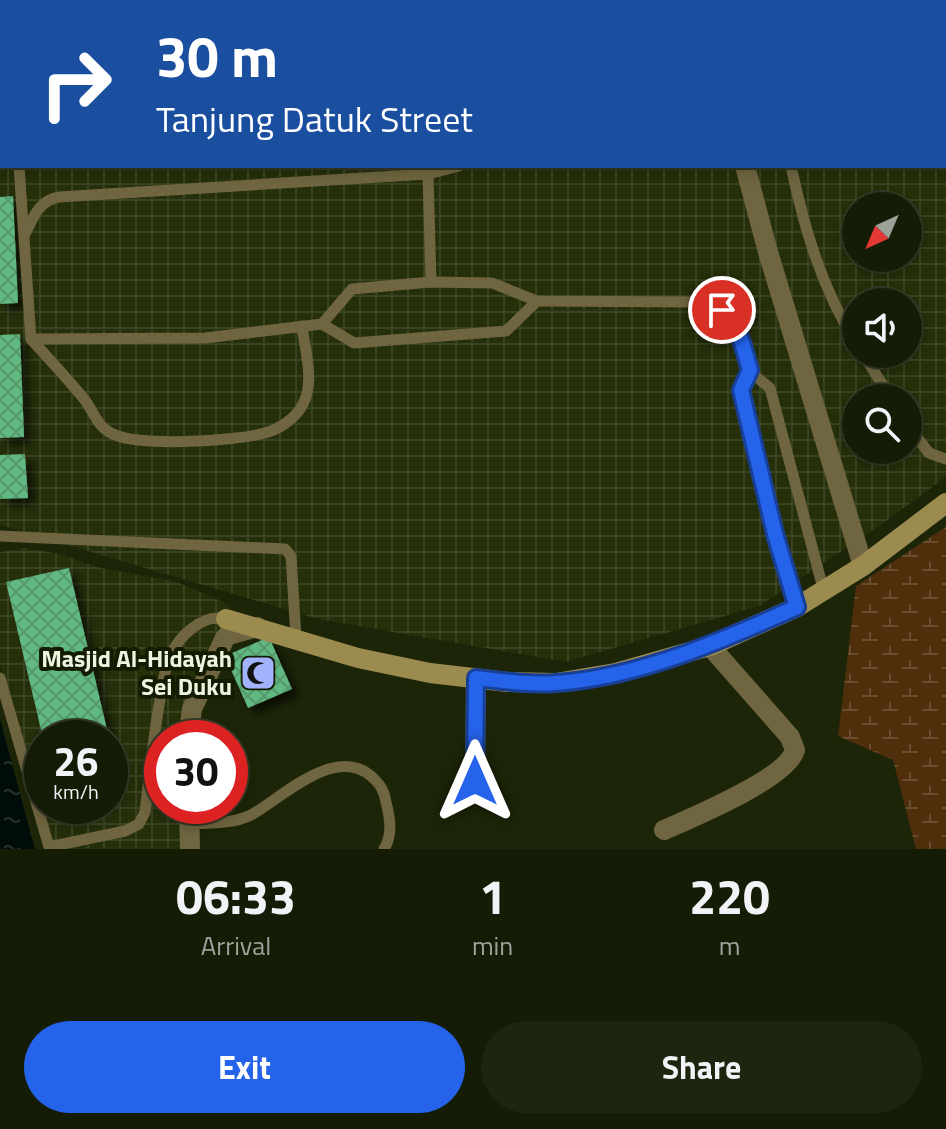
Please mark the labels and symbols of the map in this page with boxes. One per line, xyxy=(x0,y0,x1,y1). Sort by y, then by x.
north arrow xyxy=(842,192,922,272)
pin xyxy=(688,276,756,344)
place label: Masjid Al-Hidayah Sei Duku xyxy=(41,640,232,704)
mosque icon: Masjid Al-Hidayah Sei Duku xyxy=(239,654,277,692)
speed limit sign: 30 xyxy=(144,720,248,824)
position arrow xyxy=(433,739,517,823)

